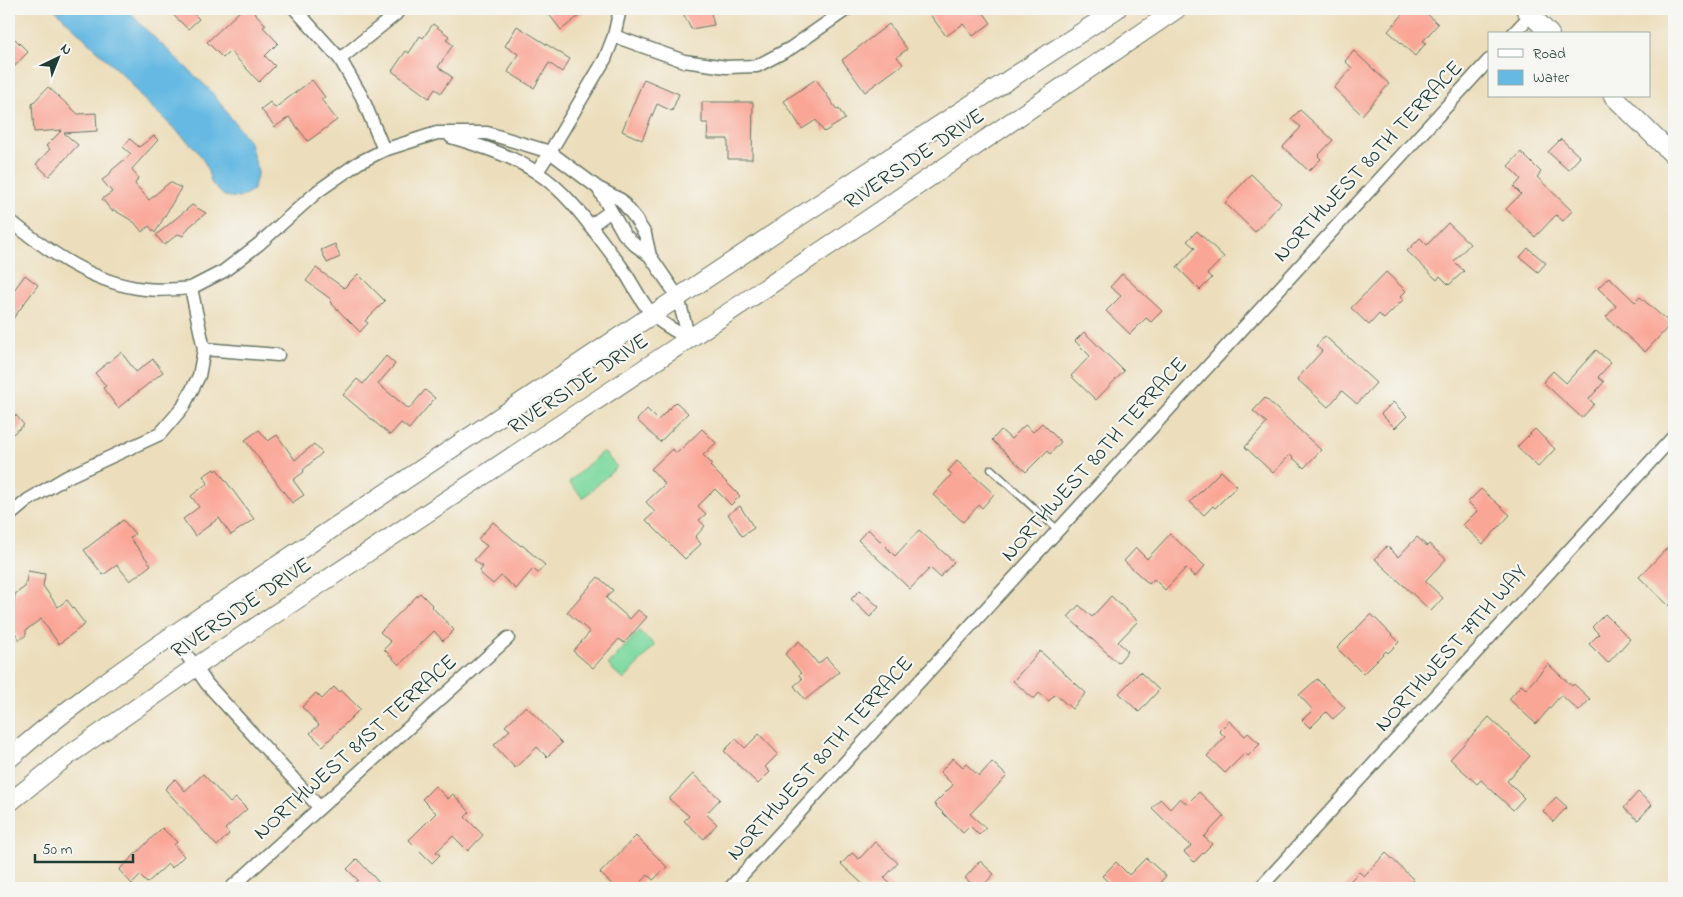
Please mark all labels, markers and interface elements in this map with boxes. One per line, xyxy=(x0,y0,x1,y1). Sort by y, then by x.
north arrow xyxy=(32,32,82,82)
legend xyxy=(1488,32,1650,98)
text: N xyxy=(55,39,76,60)
text: Road xyxy=(1533,43,1566,65)
street label: NORTHWEST 80TH TERRACE xyxy=(1267,54,1471,270)
text: Water xyxy=(1533,67,1569,89)
street label: RIVERSIDE DRIVE xyxy=(838,101,992,219)
street label: RIVERSIDE DRIVE xyxy=(502,326,656,444)
street label: NORTHWEST 80TH TERRACE xyxy=(994,350,1196,570)
street label: RIVERSIDE DRIVE xyxy=(165,550,319,668)
street label: NORTHWEST 79TH WAY xyxy=(1368,558,1536,740)
street label: NORTHWEST 81ST TERRACE xyxy=(247,647,465,849)
street label: NORTHWEST 80TH TERRACE xyxy=(720,649,922,869)
scale bar xyxy=(35,832,132,864)
text: 50 m xyxy=(42,839,73,861)

